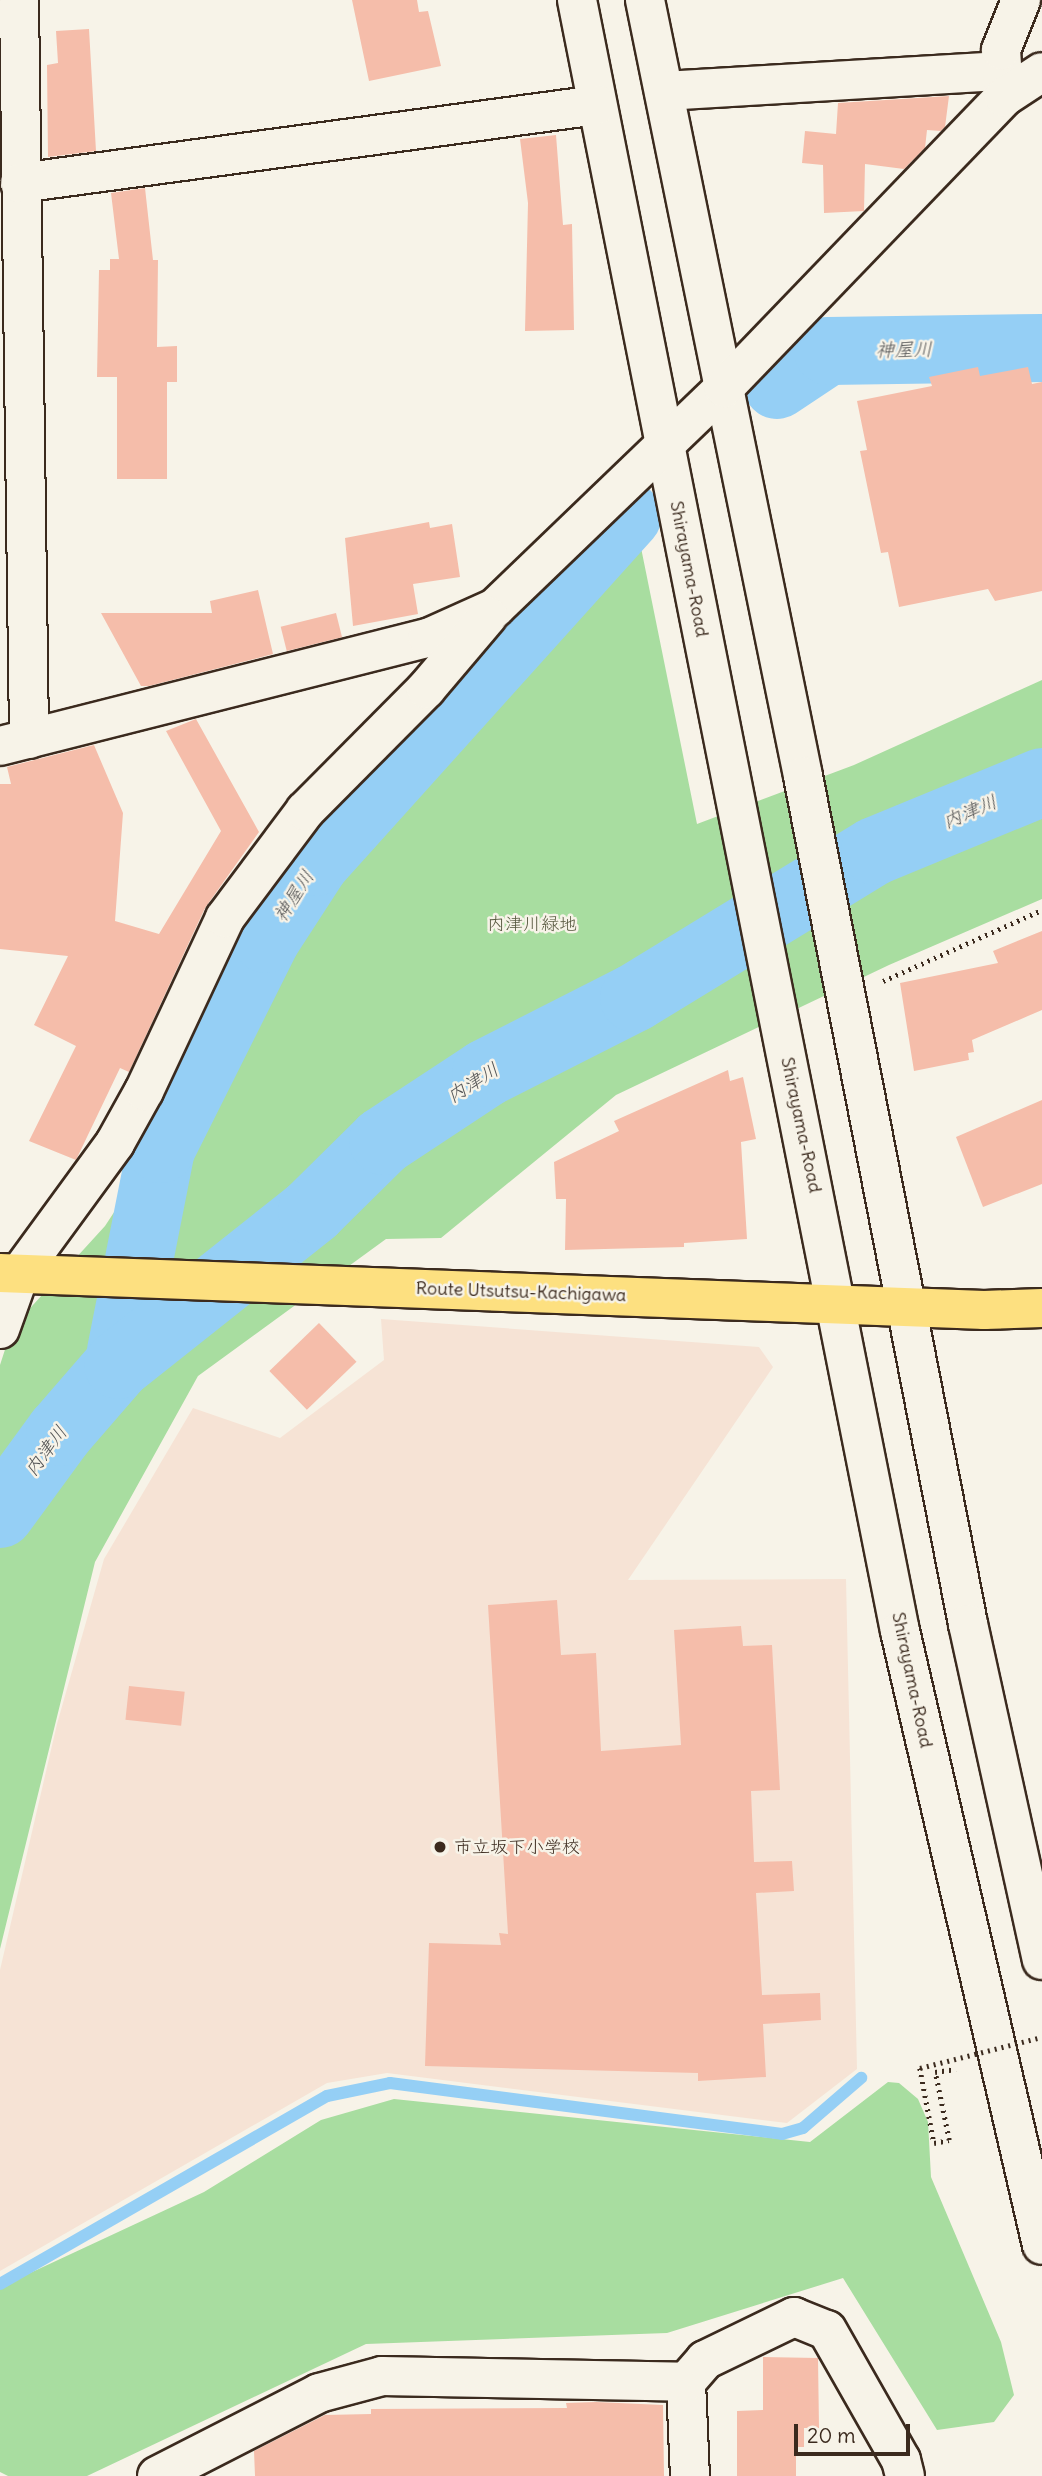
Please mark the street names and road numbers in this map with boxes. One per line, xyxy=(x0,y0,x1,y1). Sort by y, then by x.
street label: Shirayama-Road xyxy=(665,499,713,639)
street label: Shirayama-Road xyxy=(776,1055,826,1195)
street label: Route Utsutsu-Kachigawa xyxy=(415,1278,627,1306)
street label: Shirayama-Road xyxy=(887,1610,937,1750)

